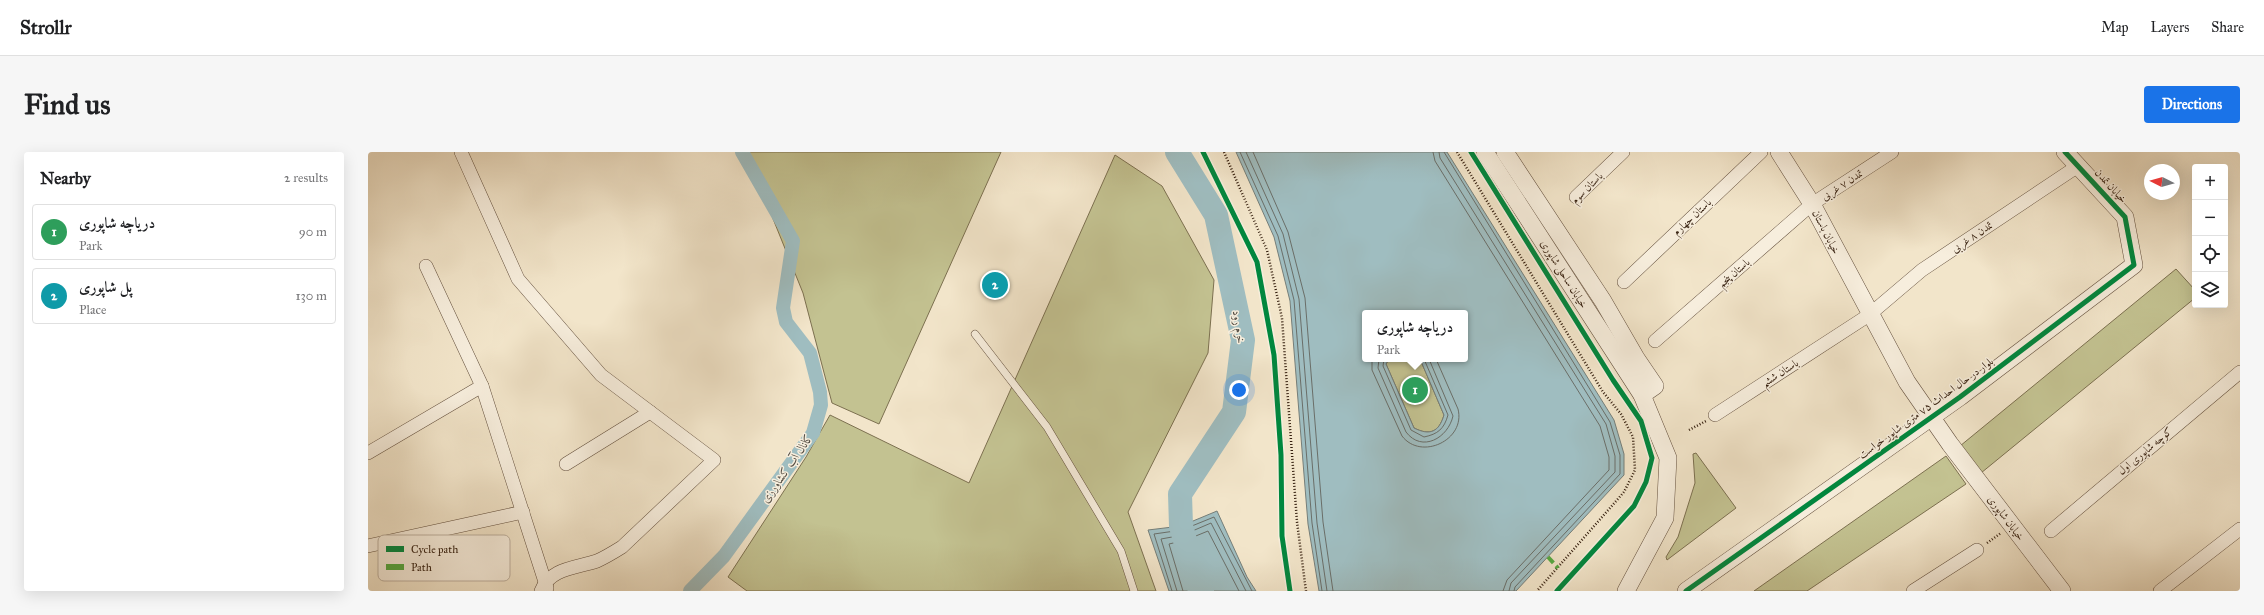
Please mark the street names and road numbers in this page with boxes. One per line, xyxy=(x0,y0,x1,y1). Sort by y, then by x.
street label: خیابان تمدن xyxy=(2092,166,2130,206)
street label: تمدن ۷ غربی xyxy=(1819,167,1866,204)
street label: باستان سوم xyxy=(1568,169,1608,209)
street label: باستان چهارم xyxy=(1670,196,1716,240)
street label: خیابان باستان xyxy=(1809,208,1843,256)
street label: تمدن ۸ غربی xyxy=(1949,218,1996,256)
street label: خیابان ساحلی شاپوری xyxy=(1536,237,1590,312)
street label: باستان پنجم xyxy=(1715,256,1755,293)
street label: بلوار در حال احداث ۷۵ متری شاپور خواست xyxy=(1856,355,1997,462)
street label: باستان ششم xyxy=(1759,356,1803,393)
street label: کوچه شاپوری اول xyxy=(2115,424,2176,478)
street label: خیابان شاپوری xyxy=(1984,493,2027,544)

